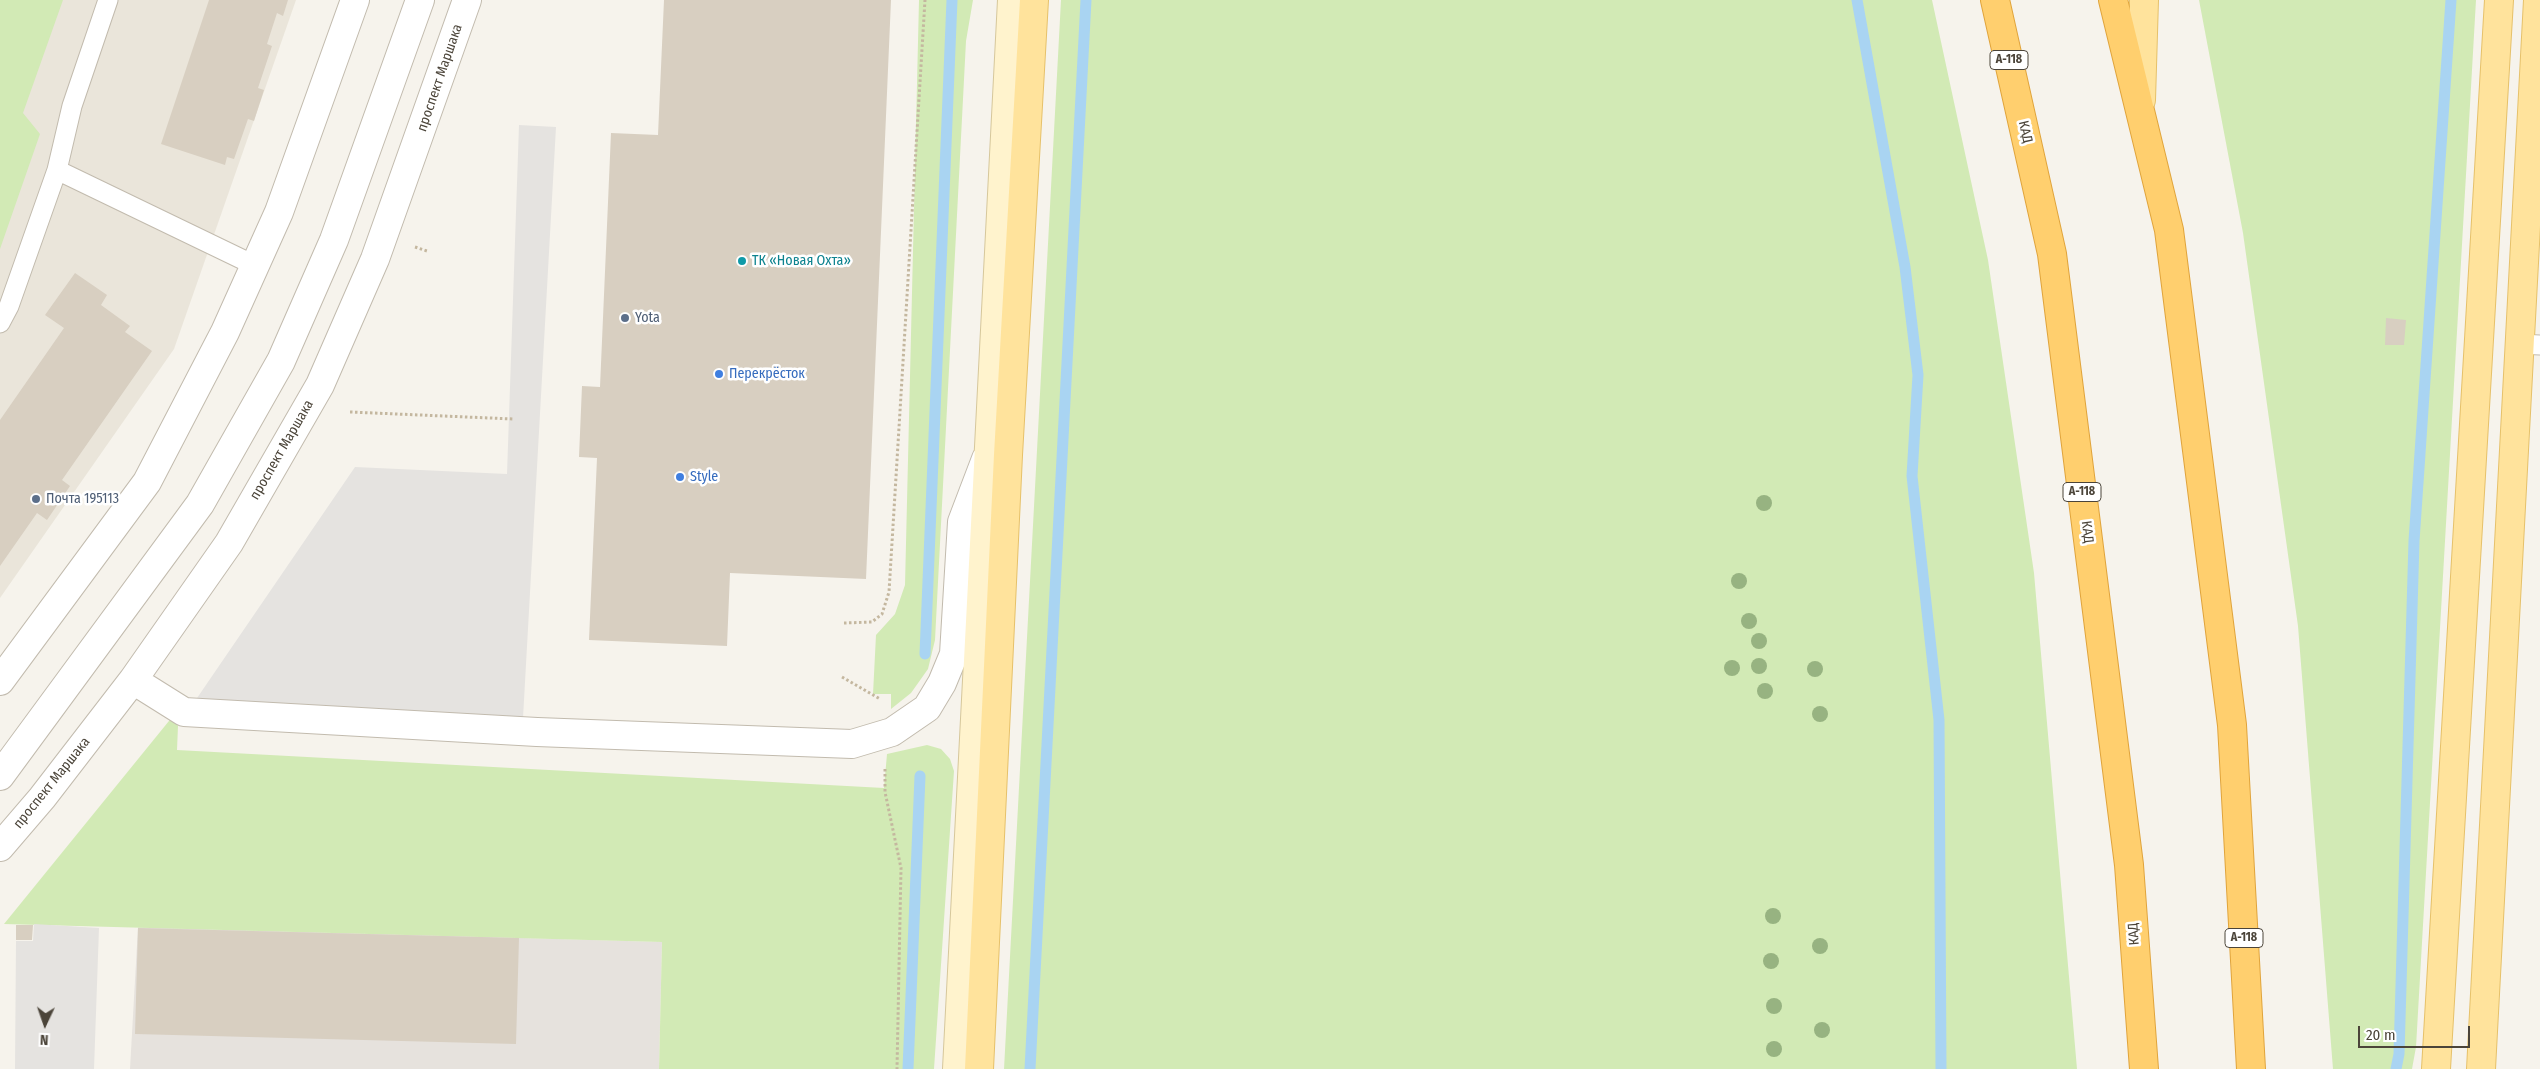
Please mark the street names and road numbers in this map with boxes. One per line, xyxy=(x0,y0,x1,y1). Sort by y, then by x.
street label: проспект Маршака xyxy=(414,22,466,134)
road number: А-118 xyxy=(1990,50,2028,70)
street label: КАД xyxy=(2014,119,2036,145)
street label: проспект Маршака xyxy=(247,397,317,503)
road number: А-118 xyxy=(2063,482,2101,502)
street label: КАД xyxy=(2077,520,2097,544)
street label: проспект Маршака xyxy=(10,734,94,832)
street label: КАД xyxy=(2125,922,2143,946)
road number: А-118 xyxy=(2225,928,2263,948)

